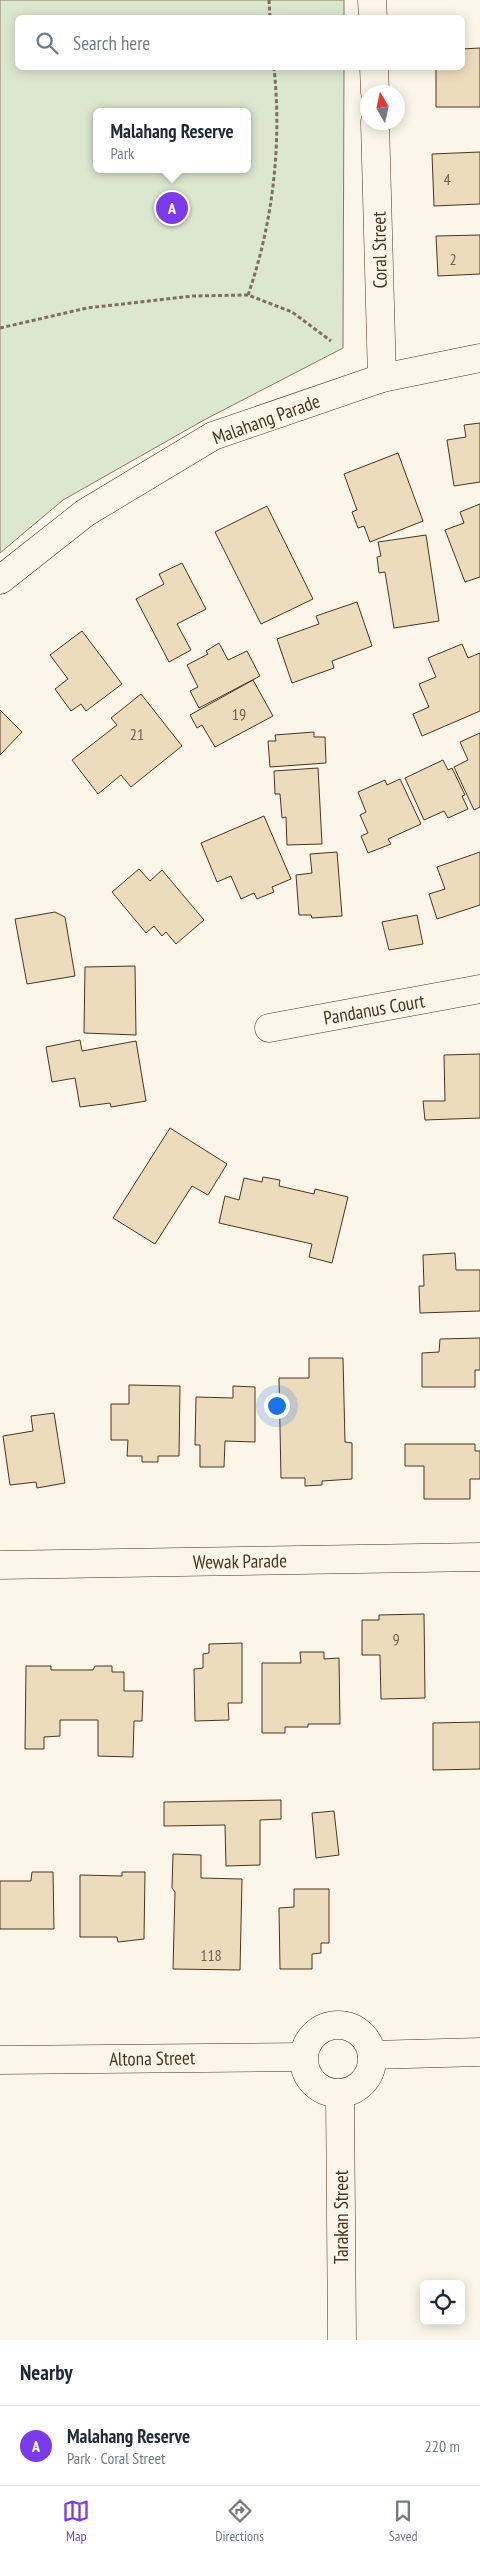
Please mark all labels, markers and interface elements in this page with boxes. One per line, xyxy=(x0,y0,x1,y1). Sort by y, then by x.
search box xyxy=(15,15,465,70)
icon: search xyxy=(33,29,61,57)
text: Search here xyxy=(73,31,150,55)
north arrow xyxy=(360,85,405,130)
popup xyxy=(93,108,251,173)
text: Malahang Reserve xyxy=(110,119,234,143)
text: Park xyxy=(110,143,134,163)
house number: 4 xyxy=(443,169,451,189)
pin: A xyxy=(156,189,188,227)
street label: Coral Street xyxy=(366,211,392,289)
house number: 2 xyxy=(449,249,457,269)
street label: Malahang Parade xyxy=(209,388,323,450)
house number: 19 xyxy=(232,704,246,724)
house number: 21 xyxy=(130,724,144,744)
street label: Pandanus Court xyxy=(322,988,427,1030)
your location xyxy=(264,1393,290,1419)
street label: Wewak Parade xyxy=(193,1548,287,1574)
house number: 9 xyxy=(392,1629,400,1649)
house number: 118 xyxy=(200,1945,222,1965)
street label: Altona Street xyxy=(109,2045,196,2071)
street label: Tarakan Street xyxy=(329,2169,353,2264)
map controls xyxy=(420,2280,465,2325)
button: locate xyxy=(420,2280,465,2325)
text: Nearby xyxy=(20,2359,73,2386)
text: Malahang Reserve xyxy=(67,2424,190,2448)
text: A xyxy=(32,2436,40,2456)
text: 220 m xyxy=(425,2436,460,2456)
text: Park · Coral Street xyxy=(67,2448,165,2468)
tab: Map xyxy=(62,2497,90,2545)
tab: Directions xyxy=(215,2497,264,2545)
tab: Saved xyxy=(389,2497,418,2545)

